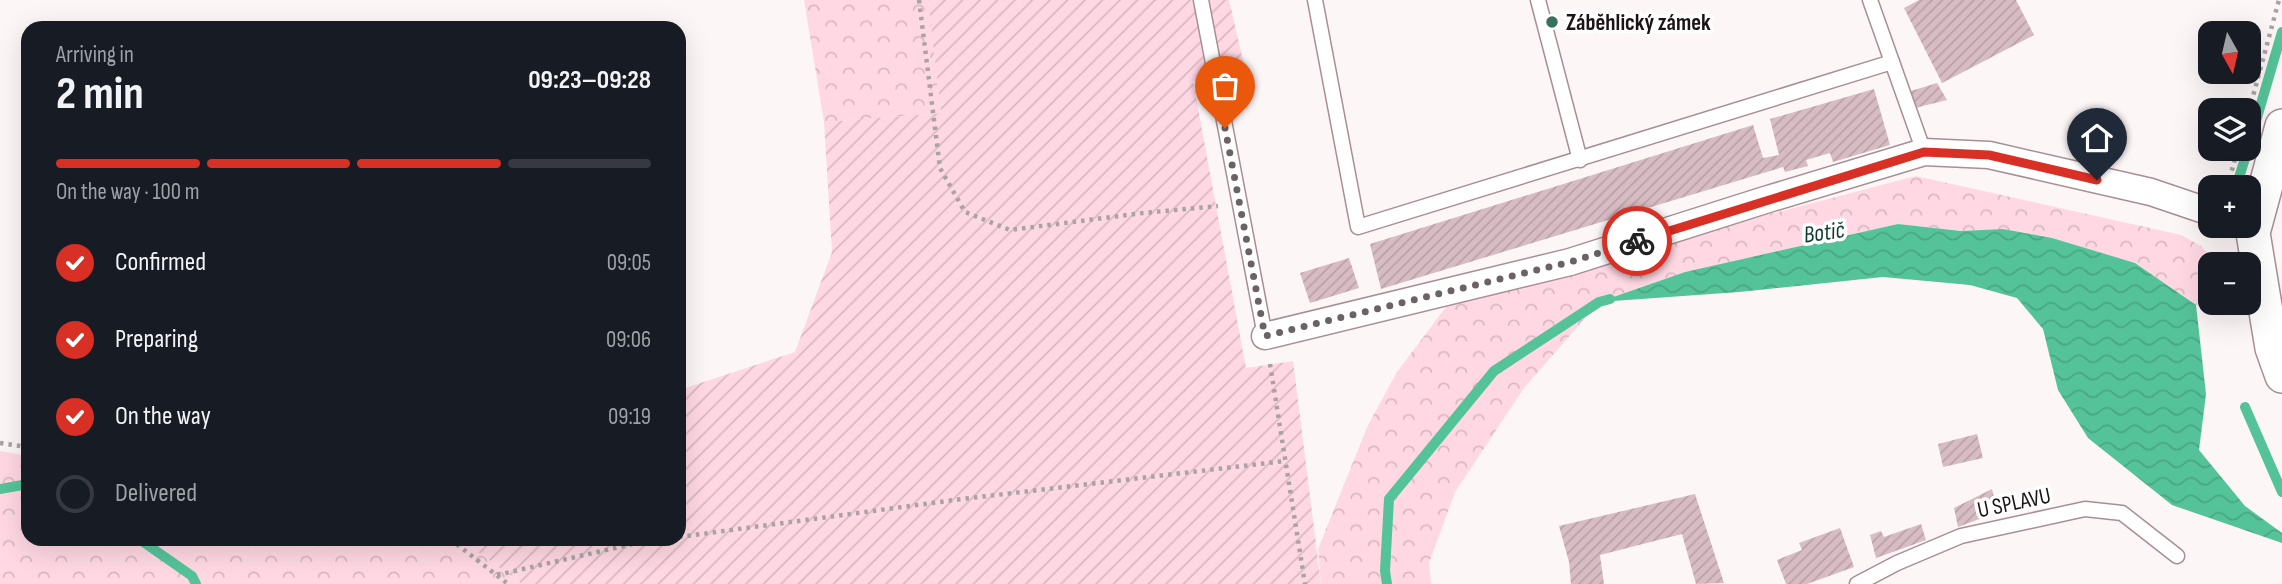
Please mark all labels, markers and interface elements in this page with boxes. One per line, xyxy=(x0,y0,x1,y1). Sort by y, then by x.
place label: Záběhlický zámek xyxy=(1566,9,1711,37)
marker: Záběhlický zámek xyxy=(1544,14,1560,30)
north arrow xyxy=(2198,21,2261,84)
map controls xyxy=(2198,21,2261,315)
text: Arriving in xyxy=(56,41,134,69)
pin xyxy=(1195,56,1255,128)
text: 09:23–09:28 xyxy=(528,65,651,96)
text: 2 min xyxy=(56,67,144,122)
icon: bag xyxy=(1206,67,1244,105)
button: layers xyxy=(2198,98,2261,161)
pin xyxy=(2067,108,2127,180)
icon: home xyxy=(2078,119,2116,157)
button: + xyxy=(2198,175,2261,238)
text: On the way · 100 m xyxy=(56,178,200,206)
courier xyxy=(1602,206,1672,276)
water label: Botič xyxy=(1802,215,1847,250)
icon: bike xyxy=(1618,222,1656,260)
icon: check xyxy=(56,244,94,282)
text: Confirmed xyxy=(115,247,206,278)
text: 09:05 xyxy=(607,249,651,277)
button: − xyxy=(2198,252,2261,315)
icon: check xyxy=(56,321,94,359)
text: Preparing xyxy=(115,324,198,355)
text: 09:06 xyxy=(606,326,651,354)
icon: check xyxy=(56,398,94,436)
text: On the way xyxy=(115,401,211,432)
text: 09:19 xyxy=(608,403,651,431)
text: Delivered xyxy=(115,478,197,509)
street label: U SPLAVU xyxy=(1975,482,2053,524)

